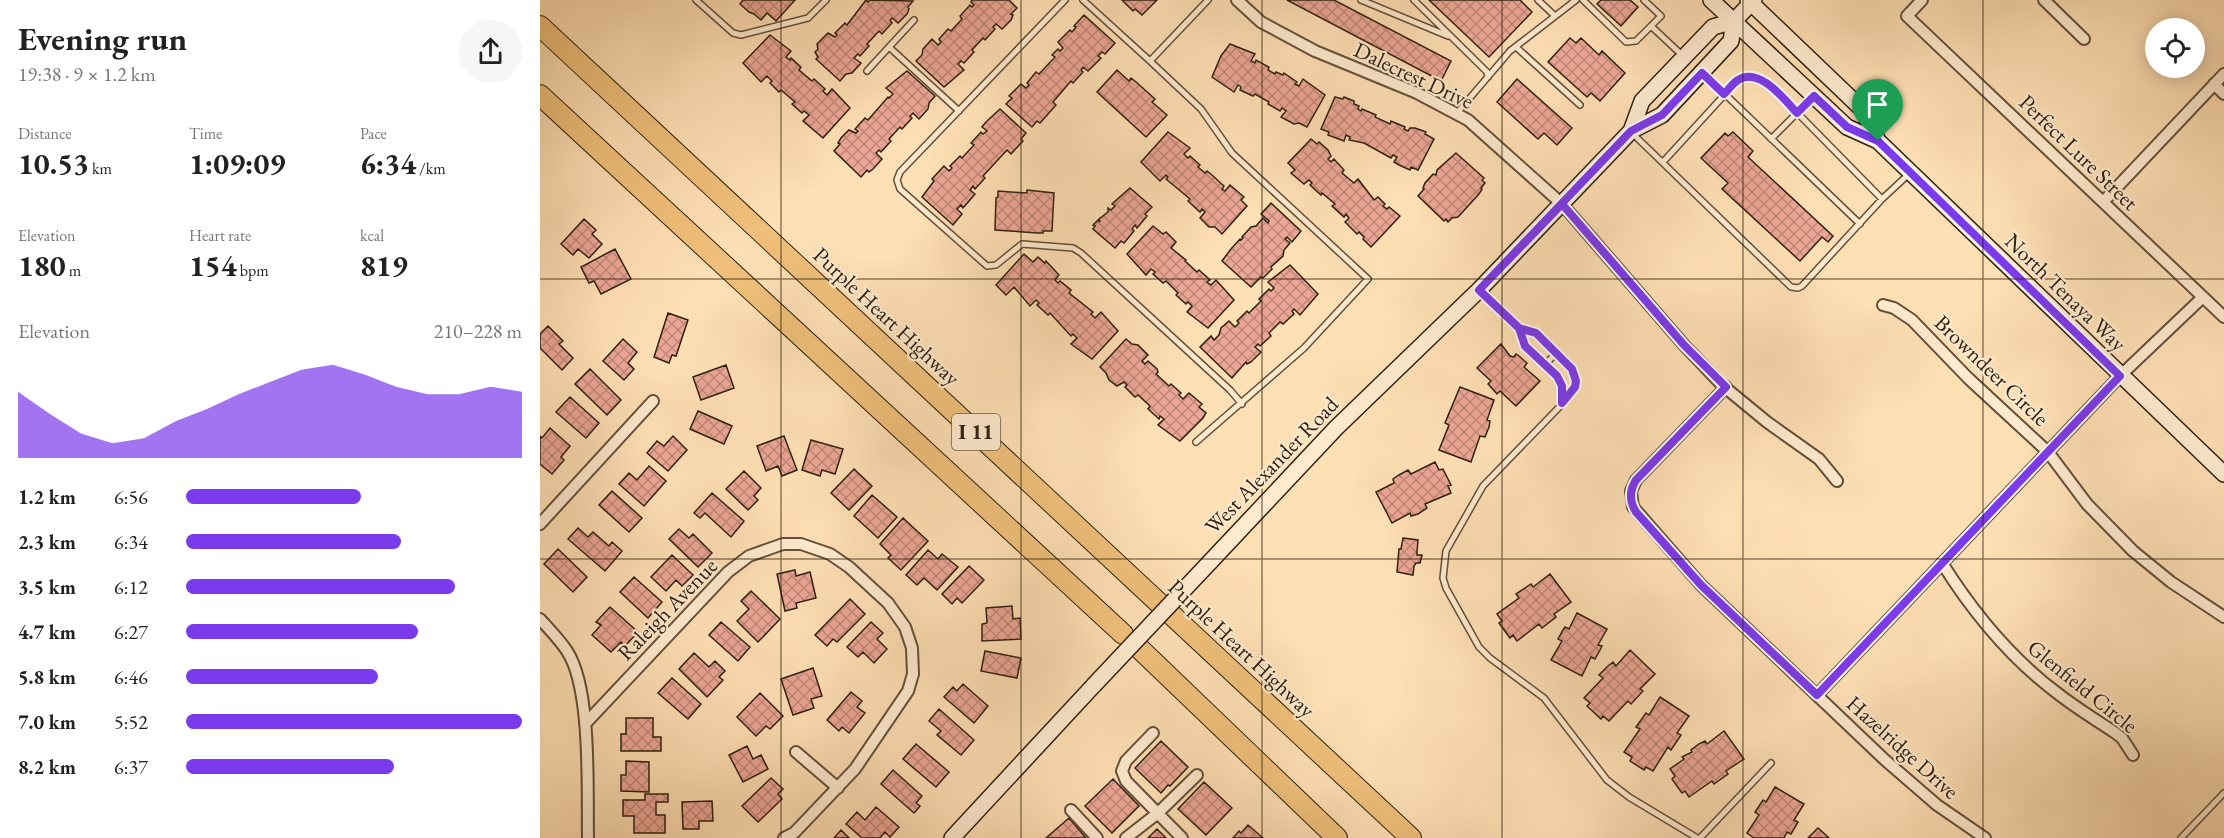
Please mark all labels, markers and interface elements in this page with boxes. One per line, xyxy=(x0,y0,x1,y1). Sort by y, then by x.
text: Evening run xyxy=(18,17,187,60)
map controls xyxy=(2145,18,2205,78)
button: locate xyxy=(2145,18,2205,78)
button: share xyxy=(459,20,522,83)
street label: Dalecrest Drive xyxy=(1349,35,1479,116)
text: 19:38 · 9 × 1.2 km xyxy=(18,61,156,87)
pin xyxy=(1852,79,1903,141)
icon: arrive xyxy=(1861,88,1894,121)
street label: Perfect Lure Street xyxy=(2013,88,2145,217)
text: Distance xyxy=(18,123,71,144)
text: Time xyxy=(189,123,222,144)
text: Pace xyxy=(360,123,387,144)
text: 10.53 xyxy=(18,144,89,183)
text: 1:09:09 xyxy=(189,144,285,183)
text: 6:34 xyxy=(360,144,416,183)
text: km xyxy=(89,158,112,179)
text: /km xyxy=(416,158,446,179)
text: Elevation xyxy=(18,225,76,246)
text: Heart rate xyxy=(189,225,251,246)
text: kcal xyxy=(360,225,384,246)
street label: North Tenaya Way xyxy=(1999,227,2133,358)
street label: Purple Heart Highway xyxy=(807,241,967,392)
text: 180 xyxy=(18,246,66,285)
text: 154 xyxy=(189,246,237,285)
text: 819 xyxy=(360,246,408,285)
text: m xyxy=(66,260,81,281)
text: bpm xyxy=(237,260,269,281)
street label: Browndeer Circle xyxy=(1928,308,2055,433)
text: Elevation xyxy=(18,318,90,344)
text: 210–228 m xyxy=(434,318,522,344)
street label: West Alexander Road xyxy=(1198,390,1345,540)
road number: I 11 xyxy=(952,414,1000,450)
text: 1.2 km xyxy=(18,484,76,510)
text: 6:56 xyxy=(114,484,148,510)
text: 2.3 km xyxy=(18,529,76,555)
text: 6:34 xyxy=(114,529,148,555)
street label: Raleigh Avenue xyxy=(611,551,724,667)
street label: Purple Heart Highway xyxy=(1162,573,1322,724)
text: 3.5 km xyxy=(18,574,76,600)
text: 6:12 xyxy=(114,574,148,600)
text: 4.7 km xyxy=(18,619,76,645)
text: 6:27 xyxy=(114,619,148,645)
street label: Glenfield Circle xyxy=(2022,633,2144,740)
text: 5.8 km xyxy=(18,664,76,690)
text: 6:46 xyxy=(114,664,148,690)
street label: Hazelridge Drive xyxy=(1840,689,1965,806)
text: 7.0 km xyxy=(18,709,76,735)
text: 5:52 xyxy=(114,709,148,735)
text: 8.2 km xyxy=(18,754,76,780)
text: 6:37 xyxy=(114,754,148,780)

